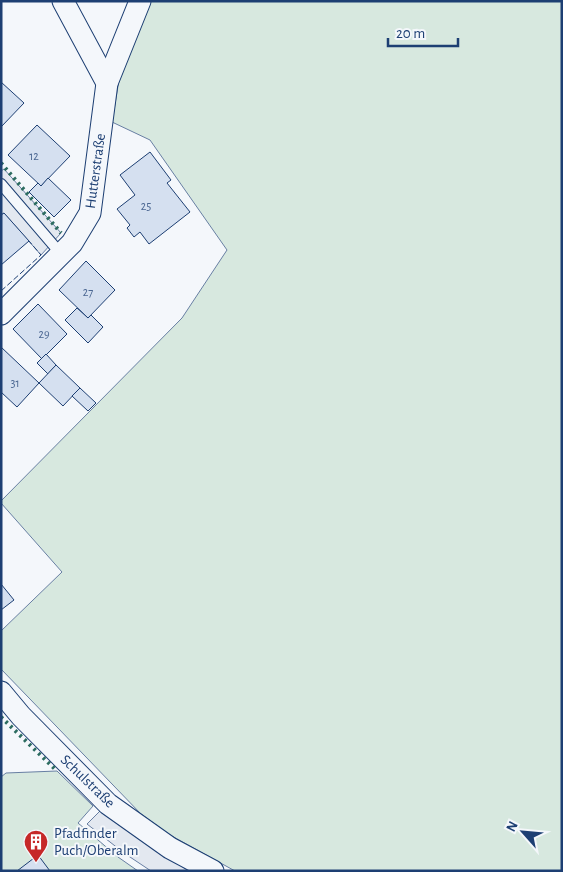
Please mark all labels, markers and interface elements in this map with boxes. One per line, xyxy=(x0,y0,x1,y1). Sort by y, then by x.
scale bar xyxy=(388,15,458,47)
text: 20 m xyxy=(396,26,425,41)
street label: Hutterstraße xyxy=(83,132,108,210)
house number: 12 xyxy=(29,150,39,162)
house number: 25 xyxy=(141,200,151,212)
house number: 27 xyxy=(83,286,93,298)
house number: 29 xyxy=(38,328,50,340)
house number: 31 xyxy=(10,377,20,389)
street label: Schulstraße xyxy=(58,752,118,811)
north arrow xyxy=(498,807,548,857)
text: N xyxy=(504,819,521,834)
place label: Pfadfinder Puch/Oberalm xyxy=(54,826,139,858)
building icon: Pfadfinder Puch/Oberalm xyxy=(23,829,49,863)

